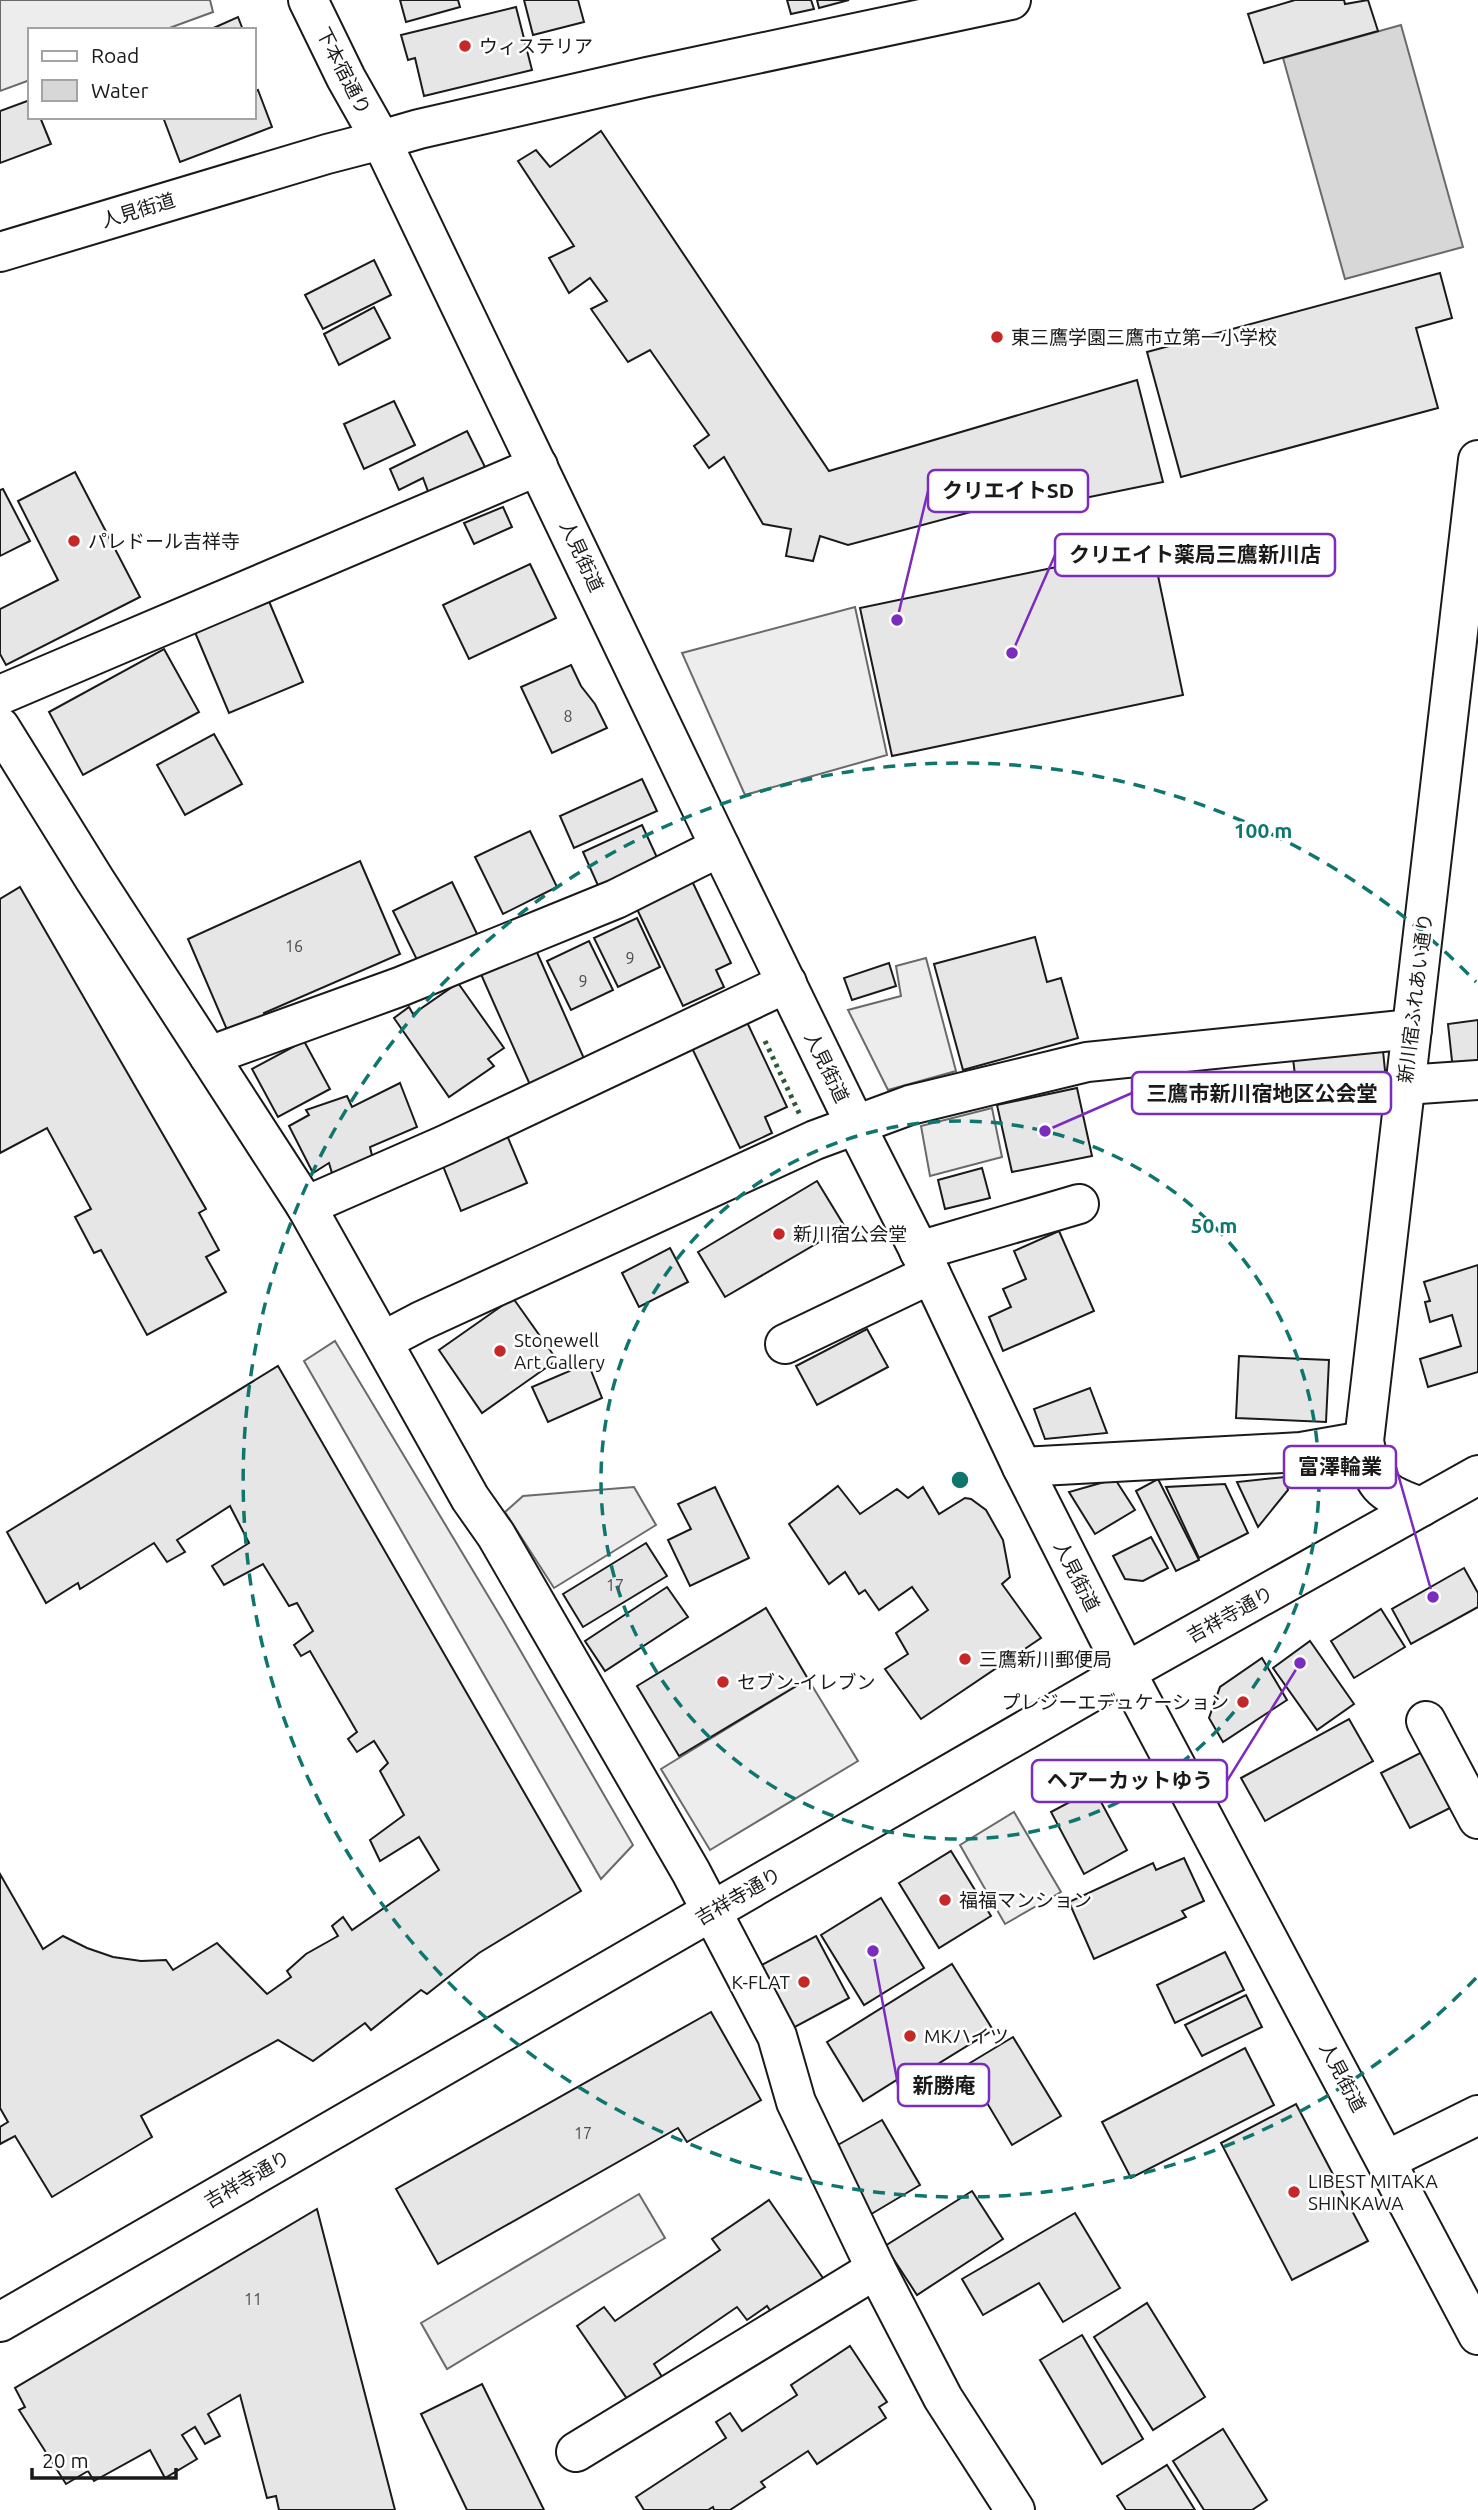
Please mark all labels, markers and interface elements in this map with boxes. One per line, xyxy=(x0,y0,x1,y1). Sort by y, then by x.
street label: 下本宿通り xyxy=(313,24,375,118)
legend xyxy=(28,28,256,119)
place label: ウィステリア xyxy=(479,35,593,57)
marker: ウィステリア xyxy=(457,38,473,54)
text: Road xyxy=(91,43,139,67)
text: Water xyxy=(91,78,149,102)
street label: 人見街道 xyxy=(98,188,178,232)
place label: 東三鷹学園三鷹市立第一小学校 xyxy=(1011,326,1277,348)
marker: 東三鷹学園三鷹市立第一小学校 xyxy=(989,329,1005,345)
callout: クリエイトSD xyxy=(928,470,1088,512)
text: クリエイトSD xyxy=(942,478,1074,502)
street label: 人見街道 xyxy=(556,517,608,595)
place label: パレドール吉祥寺 xyxy=(88,530,240,552)
marker: パレドール吉祥寺 xyxy=(66,533,82,549)
callout: クリエイト薬局三鷹新川店 xyxy=(1055,534,1335,576)
text: クリエイト薬局三鷹新川店 xyxy=(1069,542,1321,566)
house number: 8 xyxy=(563,707,573,725)
text: 100 m xyxy=(1234,818,1292,842)
street label: 新川宿ふれあい通り xyxy=(1394,912,1436,1084)
house number: 16 xyxy=(285,937,303,955)
house number: 9 xyxy=(625,949,635,967)
house number: 9 xyxy=(578,972,588,990)
street label: 人見街道 xyxy=(800,1028,854,1106)
callout: 三鷹市新川宿地区公会堂 xyxy=(1132,1072,1391,1114)
text: 三鷹市新川宿地区公会堂 xyxy=(1147,1081,1378,1105)
text: 50 m xyxy=(1191,1213,1237,1237)
place label: 新川宿公会堂 xyxy=(793,1223,907,1245)
marker: 新川宿公会堂 xyxy=(771,1226,787,1242)
place label: Stonewell Art Gallery xyxy=(514,1329,605,1373)
marker: Stonewell Art Gallery xyxy=(492,1343,508,1359)
callout: 富澤輪業 xyxy=(1284,1446,1396,1488)
text: 富澤輪業 xyxy=(1298,1454,1382,1478)
centre of rings xyxy=(948,1468,972,1492)
street label: 人見街道 xyxy=(1050,1537,1104,1615)
house number: 17 xyxy=(606,1576,624,1594)
street label: 吉祥寺通り xyxy=(1183,1581,1277,1647)
place label: 三鷹新川郵便局 xyxy=(979,1648,1112,1670)
marker: 三鷹新川郵便局 xyxy=(957,1651,973,1667)
place label: セブン-イレブン xyxy=(737,1671,876,1693)
marker: セブン-イレブン xyxy=(715,1674,731,1690)
place label: プレジーエデュケーション xyxy=(1001,1691,1229,1713)
marker: プレジーエデュケーション xyxy=(1235,1694,1251,1710)
callout: ヘアーカットゆう xyxy=(1032,1760,1227,1802)
text: ヘアーカットゆう xyxy=(1047,1768,1213,1792)
street label: 吉祥寺通り xyxy=(691,1863,785,1929)
place label: 福福マンション xyxy=(959,1889,1092,1911)
marker: 福福マンション xyxy=(937,1892,953,1908)
place label: K-FLAT xyxy=(732,1971,790,1993)
marker: K-FLAT xyxy=(796,1974,812,1990)
place label: MKハイツ xyxy=(924,2025,1009,2047)
marker: MKハイツ xyxy=(902,2028,918,2044)
street label: 人見街道 xyxy=(1315,2038,1371,2116)
callout: 新勝庵 xyxy=(898,2064,989,2106)
text: 新勝庵 xyxy=(913,2073,976,2097)
house number: 17 xyxy=(574,2124,592,2142)
street label: 吉祥寺通り xyxy=(200,2146,294,2212)
place label: LIBEST MITAKA SHINKAWA xyxy=(1308,2170,1439,2214)
marker: LIBEST MITAKA SHINKAWA xyxy=(1286,2184,1302,2200)
house number: 11 xyxy=(244,2290,262,2308)
scale bar xyxy=(32,2436,175,2480)
text: 20 m xyxy=(42,2448,89,2472)

